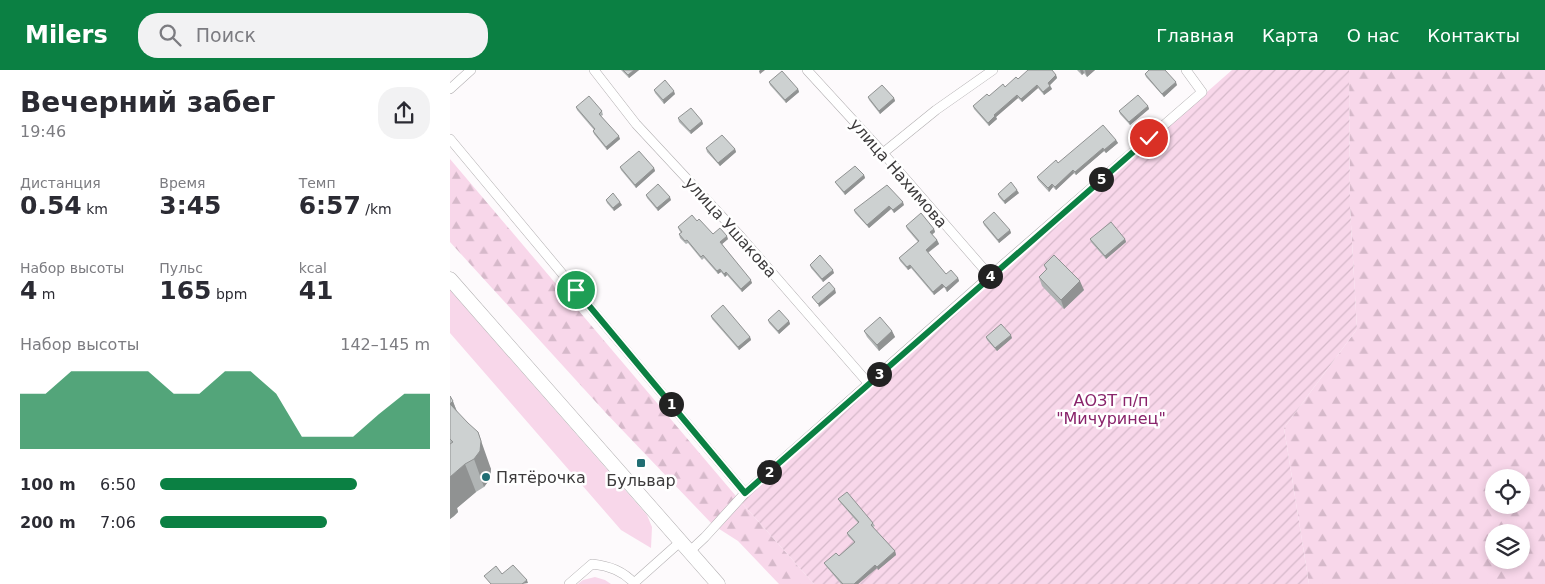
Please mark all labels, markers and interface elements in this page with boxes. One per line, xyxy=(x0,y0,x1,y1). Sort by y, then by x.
search box xyxy=(138,13,488,58)
text: Milers xyxy=(25,21,108,49)
icon: search xyxy=(156,21,184,49)
text: Поиск xyxy=(196,24,256,46)
text: Главная xyxy=(1156,25,1234,46)
text: Карта xyxy=(1262,25,1319,46)
text: О нас xyxy=(1347,25,1399,46)
text: Контакты xyxy=(1427,25,1520,46)
text: Вечерний забег xyxy=(20,86,275,119)
button: share xyxy=(378,87,430,139)
street label: улица Нахимова xyxy=(846,115,951,232)
pin xyxy=(1128,117,1170,159)
text: 19:46 xyxy=(20,122,66,141)
icon: check xyxy=(1135,124,1163,152)
pin: 5 xyxy=(1088,166,1114,192)
text: 5 xyxy=(1097,171,1106,187)
street label: улица Ушакова xyxy=(680,173,781,282)
text: Дистанция xyxy=(20,175,101,191)
text: Время xyxy=(159,175,205,191)
text: Темп xyxy=(299,175,336,191)
text: 0.54 xyxy=(20,191,82,220)
text: 3:45 xyxy=(159,191,222,220)
text: 6:57 xyxy=(299,191,361,220)
text: km xyxy=(82,201,108,217)
text: /km xyxy=(361,201,392,217)
text: Набор высоты xyxy=(20,260,124,276)
text: Пульс xyxy=(159,260,203,276)
text: kcal xyxy=(299,260,327,276)
pin: 4 xyxy=(978,264,1002,288)
text: 4 xyxy=(986,268,995,284)
pin xyxy=(555,269,597,311)
text: 4 xyxy=(20,276,37,305)
text: 165 xyxy=(159,276,212,305)
text: 41 xyxy=(299,276,333,305)
icon: arrive xyxy=(562,276,590,304)
text: m xyxy=(37,286,56,302)
text: bpm xyxy=(212,286,247,302)
text: Набор высоты xyxy=(20,335,139,354)
text: 142–145 m xyxy=(340,335,430,354)
pin: 3 xyxy=(866,362,892,386)
text: 3 xyxy=(875,366,884,382)
park label: АОЗТ п/п "Мичуринец" xyxy=(1056,391,1166,428)
pin: 1 xyxy=(658,392,684,416)
text: 1 xyxy=(667,396,676,412)
marker: Бульвар xyxy=(635,457,647,469)
pin: 2 xyxy=(756,460,782,484)
text: 2 xyxy=(765,464,774,480)
place label: Пятёрочка xyxy=(496,468,586,487)
map controls xyxy=(1485,469,1530,569)
button: locate xyxy=(1485,469,1530,514)
marker: Пятёрочка xyxy=(480,471,492,483)
place label: Бульвар xyxy=(606,471,676,490)
text: 100 m xyxy=(20,475,76,494)
text: 6:50 xyxy=(100,475,136,494)
text: 200 m xyxy=(20,513,76,532)
text: 7:06 xyxy=(100,513,136,532)
button: layers xyxy=(1485,524,1530,569)

